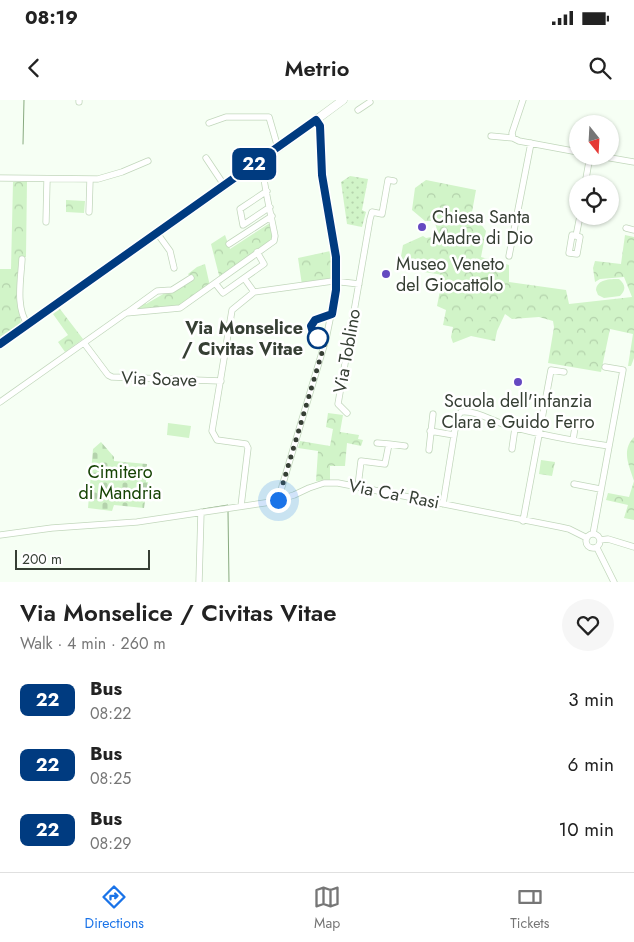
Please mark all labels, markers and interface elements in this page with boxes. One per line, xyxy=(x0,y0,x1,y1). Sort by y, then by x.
text: 08:19 xyxy=(25,4,78,31)
text: Metrio xyxy=(285,52,349,84)
icon: back xyxy=(20,54,48,82)
icon: search xyxy=(586,54,614,82)
north arrow xyxy=(569,115,619,165)
map controls xyxy=(569,115,619,225)
line badge: 22 xyxy=(232,148,276,180)
text: 22 xyxy=(242,151,266,177)
button: locate xyxy=(569,175,619,225)
place label: Chiesa Santa Madre di Dio xyxy=(432,204,533,251)
marker: Chiesa Santa Madre di Dio xyxy=(416,221,428,233)
place label: Museo Veneto del Giocattolo xyxy=(396,251,505,298)
marker: Museo Veneto del Giocattolo xyxy=(380,268,392,280)
street label: Via Toblino xyxy=(327,307,367,395)
place label: Via Monselice / Civitas Vitae xyxy=(182,315,303,362)
marker: Via Monselice / Civitas Vitae xyxy=(307,327,329,349)
street label: Via Soave xyxy=(121,365,197,393)
marker: Scuola dell'infanzia Clara e Guido Ferro xyxy=(512,376,524,388)
place label: Scuola dell'infanzia Clara e Guido Ferro xyxy=(441,388,595,435)
park label: Cimitero di Mandria xyxy=(79,459,161,506)
street label: Via Ca' Rasi xyxy=(346,472,442,516)
your location xyxy=(266,488,291,513)
scale bar xyxy=(15,547,150,570)
text: 200 m xyxy=(22,549,62,569)
text: Via Monselice / Civitas Vitae xyxy=(20,595,337,630)
button: heart xyxy=(562,599,614,651)
text: Walk · 4 min · 260 m xyxy=(20,632,166,655)
text: Bus xyxy=(90,675,122,702)
text: 3 min xyxy=(568,686,614,713)
text: 22 xyxy=(36,687,59,713)
text: 08:22 xyxy=(90,702,131,725)
text: Bus xyxy=(90,740,122,767)
text: 6 min xyxy=(568,751,614,778)
text: 22 xyxy=(36,752,59,778)
text: 08:25 xyxy=(90,767,131,790)
text: Bus xyxy=(90,805,122,832)
text: 10 min xyxy=(559,816,614,843)
text: 22 xyxy=(36,817,59,843)
text: 08:29 xyxy=(90,832,131,855)
tab: Directions xyxy=(85,883,144,933)
tab: Map xyxy=(313,883,341,933)
tab: Tickets xyxy=(510,883,549,933)

